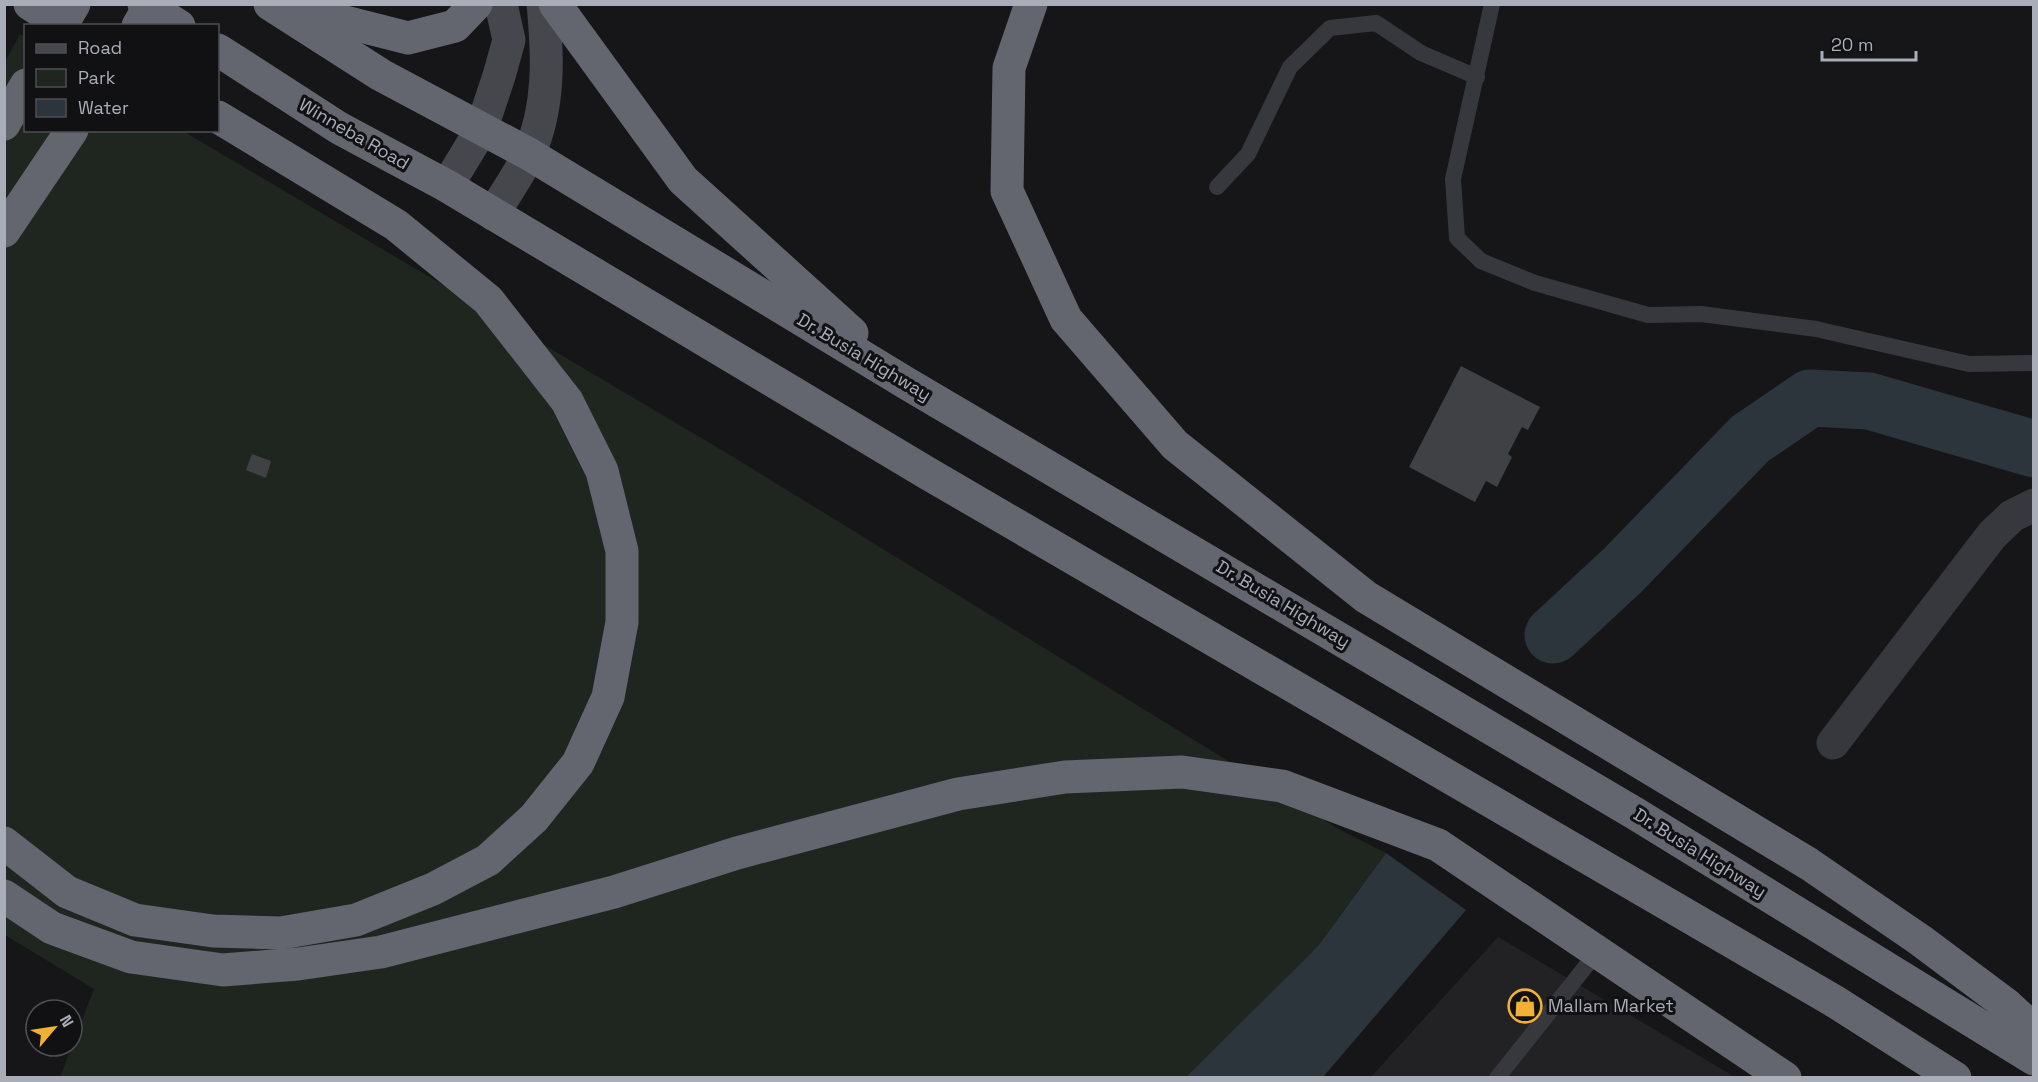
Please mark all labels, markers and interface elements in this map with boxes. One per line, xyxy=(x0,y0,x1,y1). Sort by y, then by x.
legend xyxy=(24,24,219,132)
scale bar xyxy=(1822,24,1916,62)
text: 20 m xyxy=(1831,33,1874,56)
text: Road xyxy=(78,36,122,59)
text: Park xyxy=(78,66,116,89)
street label: Winneba Road xyxy=(295,93,414,174)
text: Water xyxy=(78,96,129,119)
street label: Dr. Busia Highway xyxy=(793,308,935,406)
street label: Dr. Busia Highway xyxy=(1212,555,1354,653)
street label: Dr. Busia Highway xyxy=(1630,803,1771,903)
shop icon: Mallam Market xyxy=(1507,988,1543,1024)
place label: Mallam Market xyxy=(1548,994,1674,1017)
north arrow xyxy=(24,998,84,1058)
text: N xyxy=(55,1011,78,1031)

